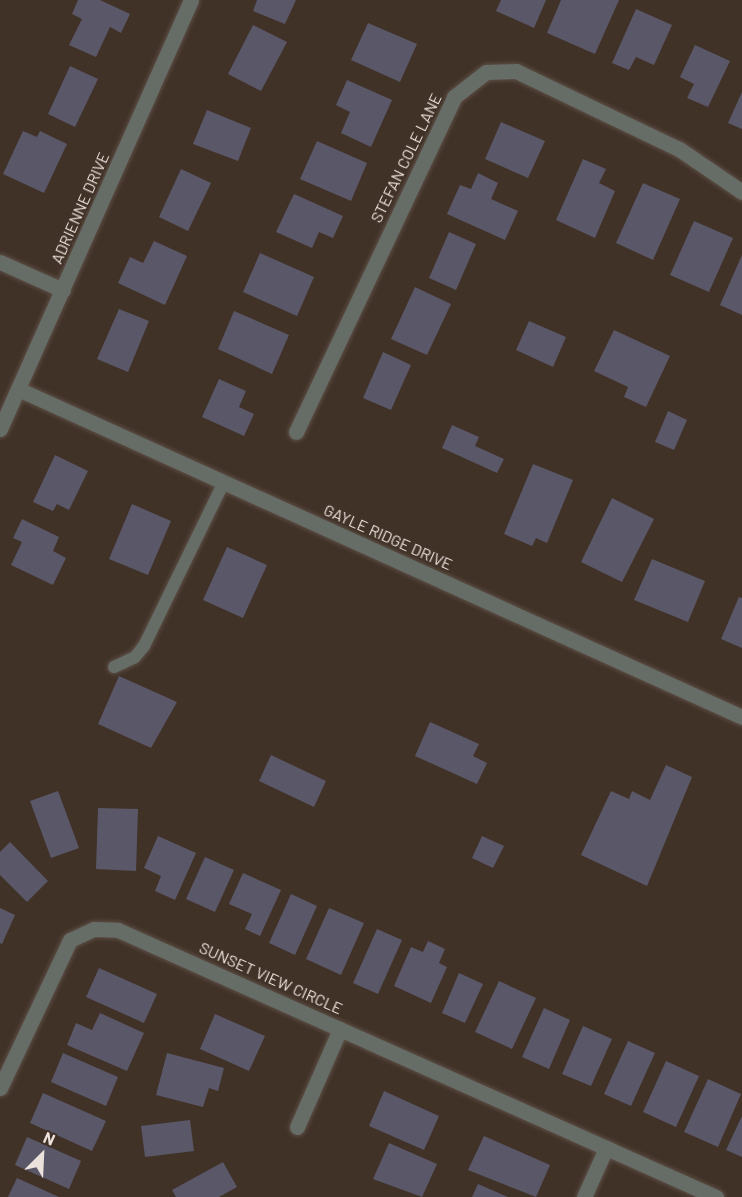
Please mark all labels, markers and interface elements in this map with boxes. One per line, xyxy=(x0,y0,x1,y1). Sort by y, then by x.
street label: STEFAN COLE LANE xyxy=(366,90,446,226)
street label: ADRIENNE DRIVE xyxy=(47,149,113,267)
street label: GAYLE RIDGE DRIVE xyxy=(321,500,455,574)
street label: SUNSET VIEW CIRCLE xyxy=(196,938,346,1018)
north arrow xyxy=(12,1125,72,1185)
text: N xyxy=(41,1127,58,1149)

